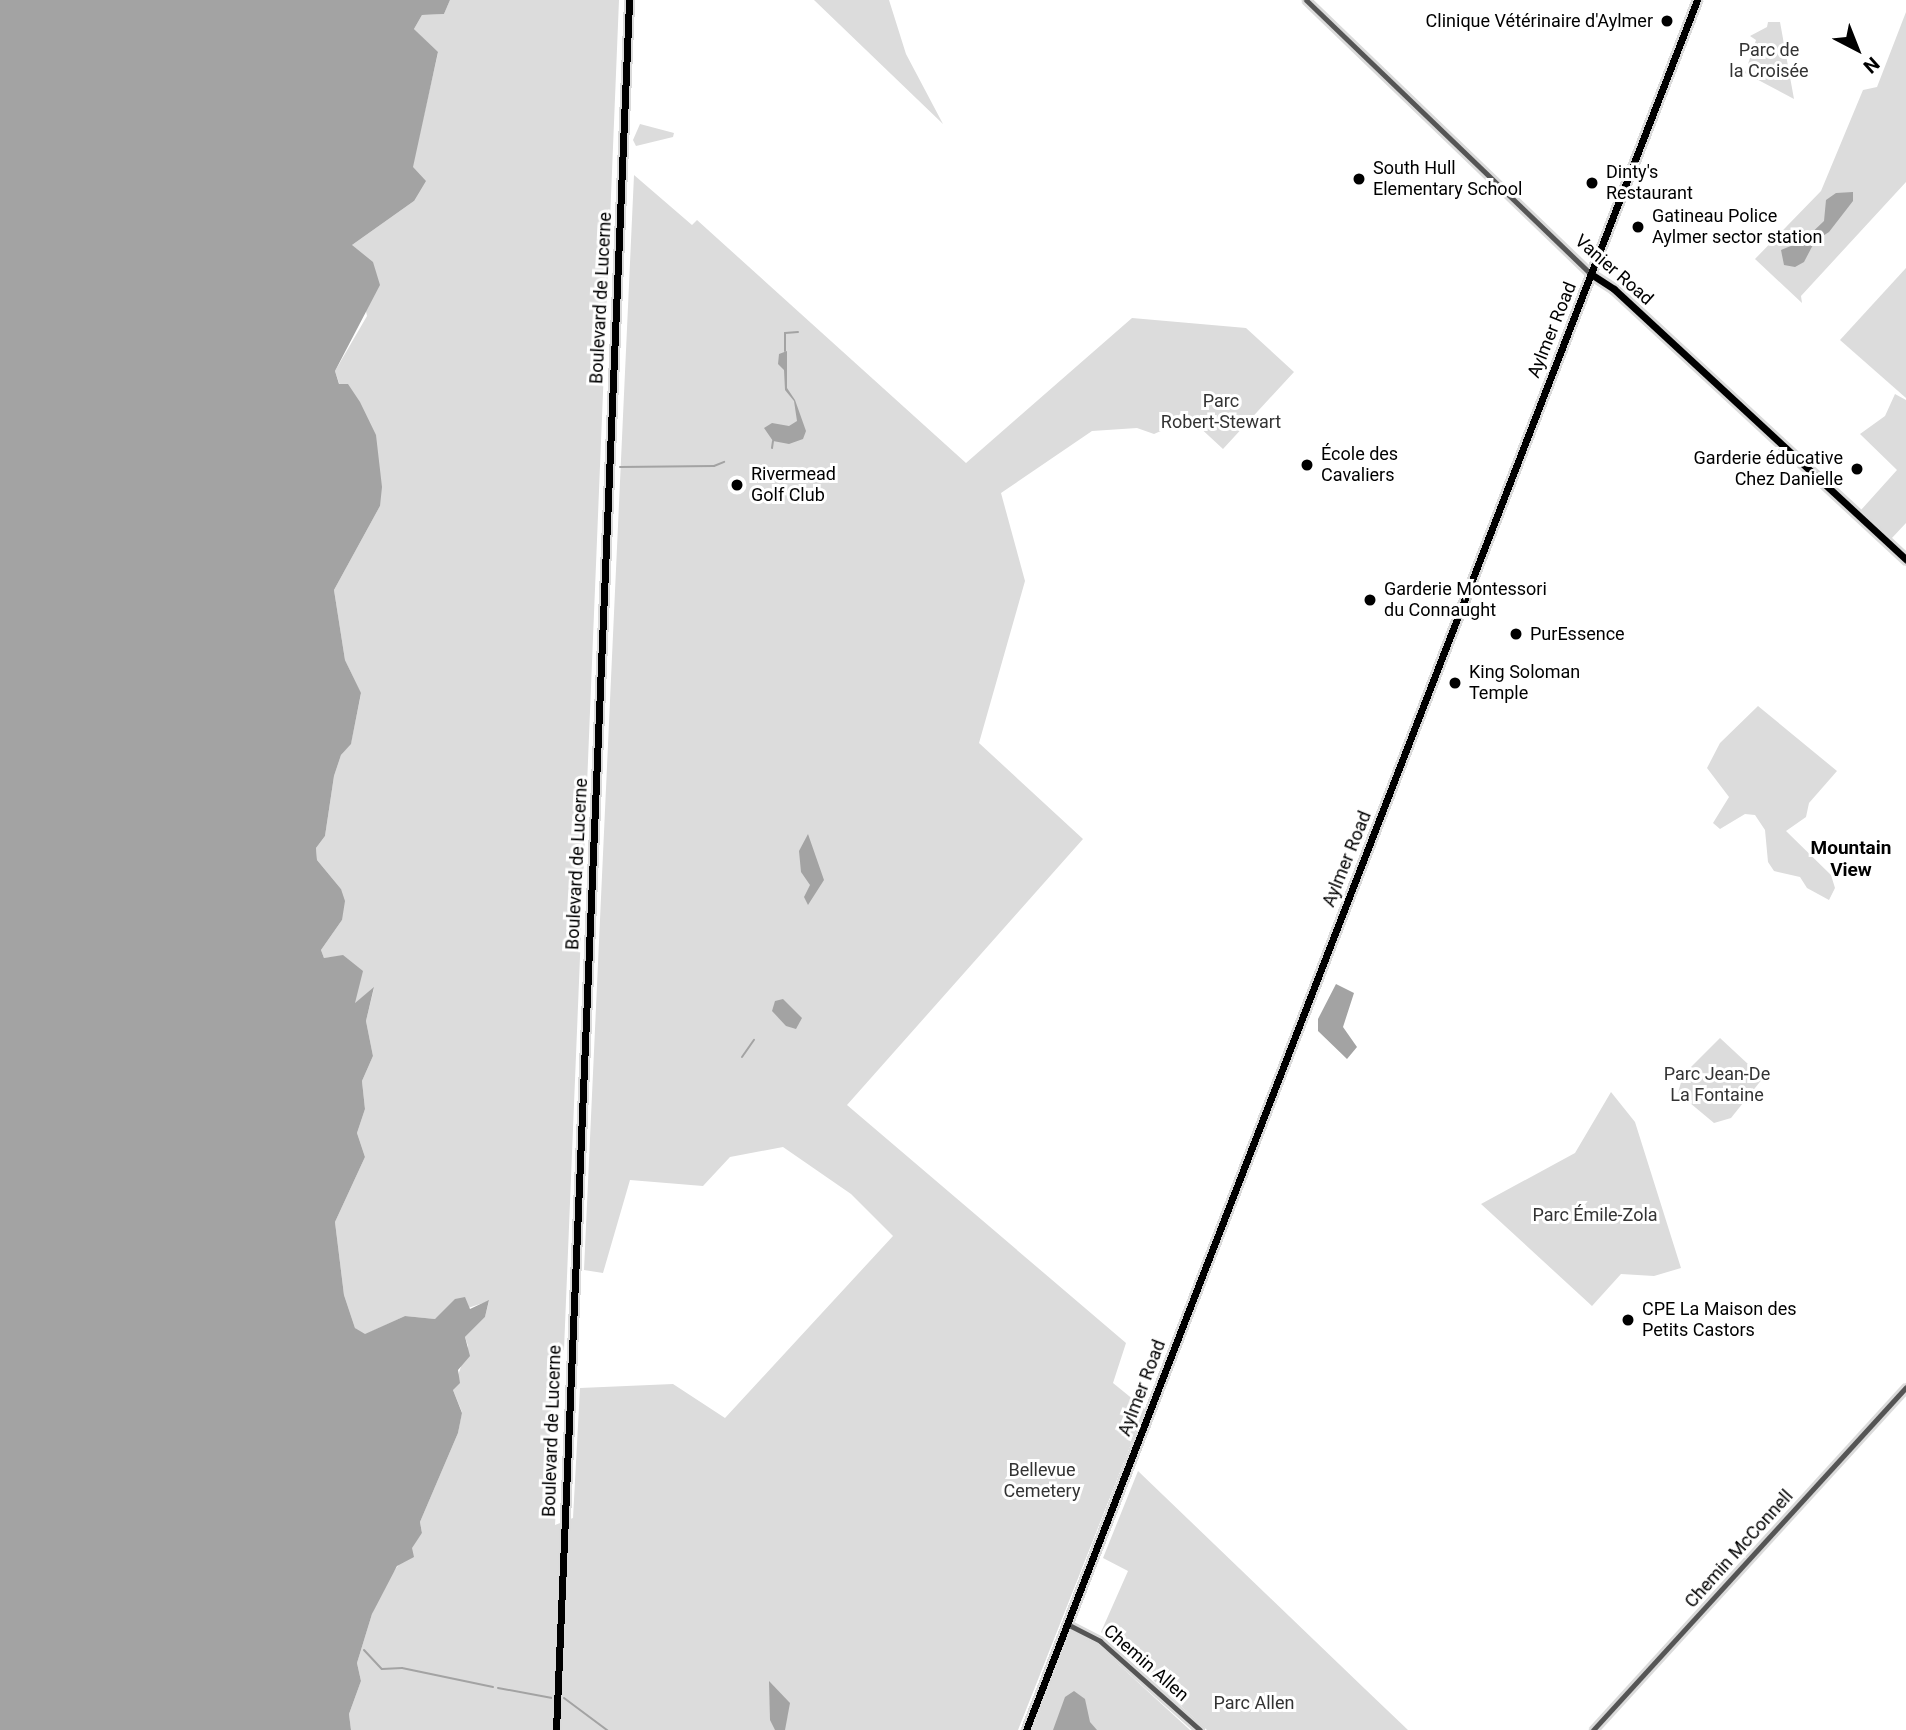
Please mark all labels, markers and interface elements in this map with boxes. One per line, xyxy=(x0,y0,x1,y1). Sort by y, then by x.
place label: Clinique Vétérinaire d'Aylmer xyxy=(1426,10,1653,32)
marker: Clinique Vétérinaire d'Aylmer xyxy=(1659,13,1675,29)
north arrow xyxy=(1822,14,1892,84)
park label: Parc de la Croisée xyxy=(1729,40,1809,82)
text: N xyxy=(1859,52,1884,78)
place label: South Hull Elementary School xyxy=(1373,158,1522,200)
place label: Dinty's Restaurant xyxy=(1606,162,1693,204)
marker: South Hull Elementary School xyxy=(1351,171,1367,187)
marker: Dinty's Restaurant xyxy=(1584,175,1600,191)
place label: Gatineau Police Aylmer sector station xyxy=(1652,206,1822,248)
street label: Boulevard de Lucerne xyxy=(586,212,616,384)
marker: Gatineau Police Aylmer sector station xyxy=(1630,219,1646,235)
street label: Vanier Road xyxy=(1570,230,1658,310)
street label: Aylmer Road xyxy=(1523,279,1581,381)
park label: Parc Robert-Stewart xyxy=(1161,391,1281,434)
place label: École des Cavaliers xyxy=(1321,444,1398,486)
place label: Garderie éducative Chez Danielle xyxy=(1694,448,1843,490)
marker: École des Cavaliers xyxy=(1299,457,1315,473)
marker: Garderie éducative Chez Danielle xyxy=(1849,461,1865,477)
place label: Rivermead Golf Club xyxy=(751,464,836,506)
marker: Rivermead Golf Club xyxy=(729,477,745,493)
place label: Garderie Montessori du Connaught xyxy=(1384,579,1547,622)
marker: Garderie Montessori du Connaught xyxy=(1362,592,1378,608)
place label: PurEssence xyxy=(1530,623,1625,645)
marker: PurEssence xyxy=(1508,626,1524,642)
place label: King Soloman Temple xyxy=(1469,662,1580,704)
marker: King Soloman Temple xyxy=(1447,675,1463,691)
street label: Boulevard de Lucerne xyxy=(562,778,592,950)
street label: Aylmer Road xyxy=(1318,808,1376,910)
district label: Mountain View xyxy=(1811,837,1891,881)
park label: Parc Jean-De La Fontaine xyxy=(1664,1064,1770,1106)
park label: Parc Émile-Zola xyxy=(1532,1204,1658,1226)
place label: CPE La Maison des Petits Castors xyxy=(1642,1299,1797,1342)
marker: CPE La Maison des Petits Castors xyxy=(1620,1312,1636,1328)
street label: Aylmer Road xyxy=(1114,1337,1170,1439)
street label: Boulevard de Lucerne xyxy=(538,1345,566,1517)
park label: Bellevue Cemetery xyxy=(1004,1460,1080,1502)
street label: Chemin McConnell xyxy=(1680,1486,1798,1612)
street label: Chemin Allen xyxy=(1099,1620,1193,1706)
park label: Parc Allen xyxy=(1214,1692,1294,1714)

